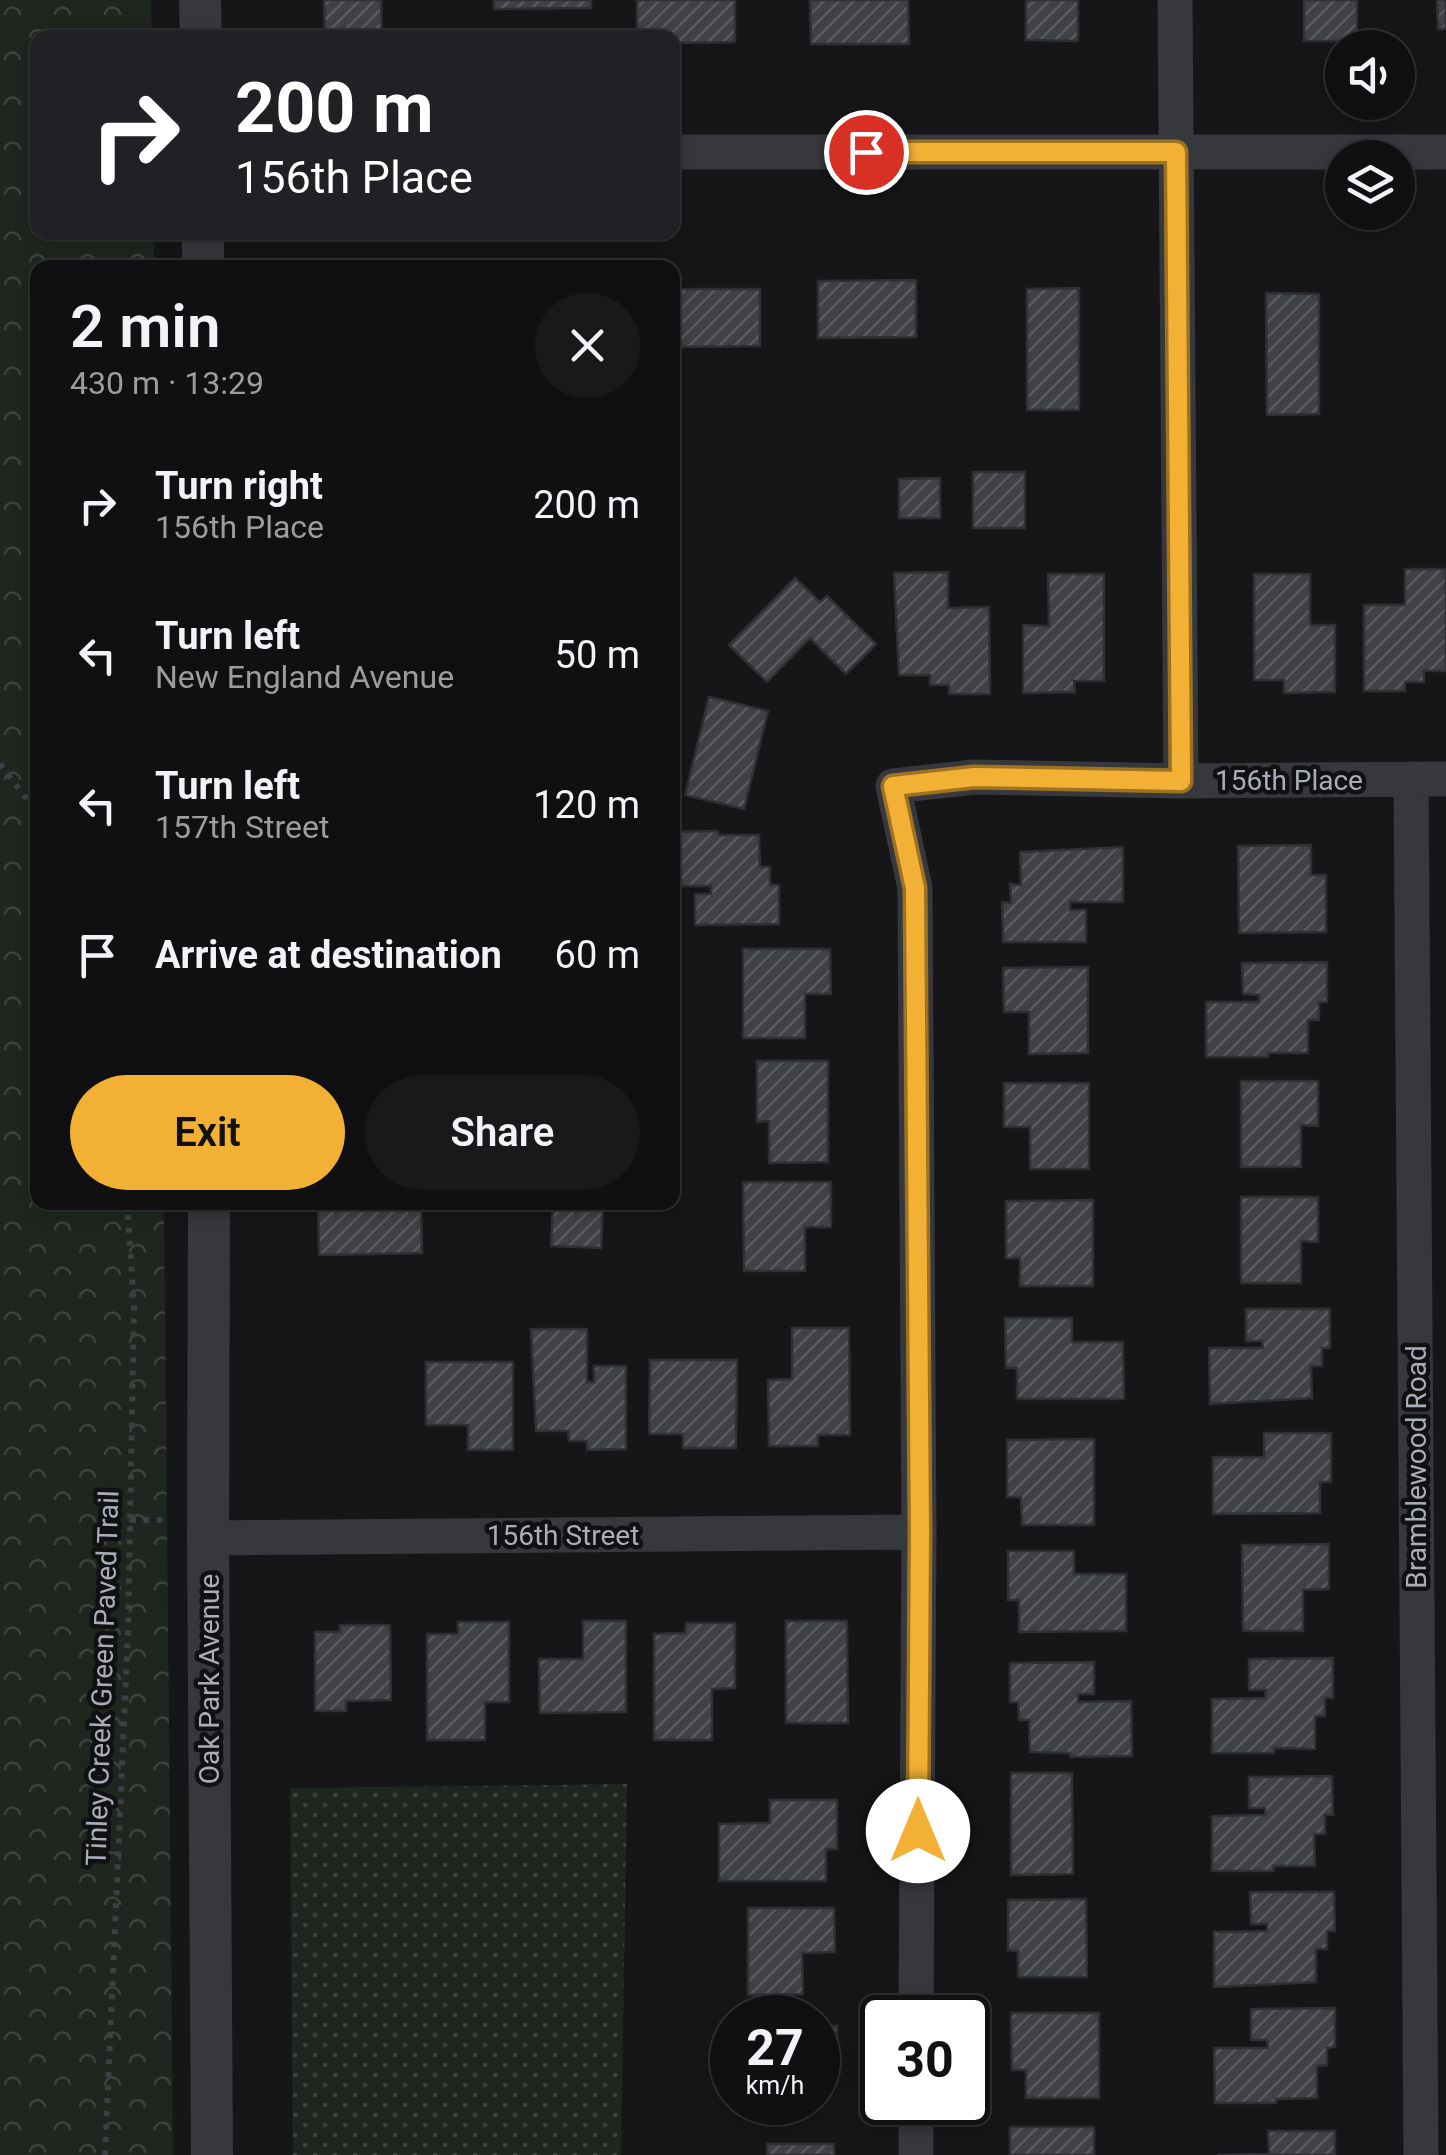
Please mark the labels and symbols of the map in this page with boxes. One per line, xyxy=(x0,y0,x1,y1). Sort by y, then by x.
pin xyxy=(824,110,909,195)
street label: 156th Place xyxy=(1215,764,1363,797)
street label: Bramblewood Road xyxy=(1400,1345,1433,1589)
street label: Tinley Creek Green Paved Trail xyxy=(79,1490,126,1866)
street label: 156th Street xyxy=(487,1519,639,1552)
street label: Oak Park Avenue xyxy=(193,1574,226,1784)
position arrow xyxy=(866,1779,970,1883)
speed limit sign: 30 xyxy=(860,1995,990,2125)

